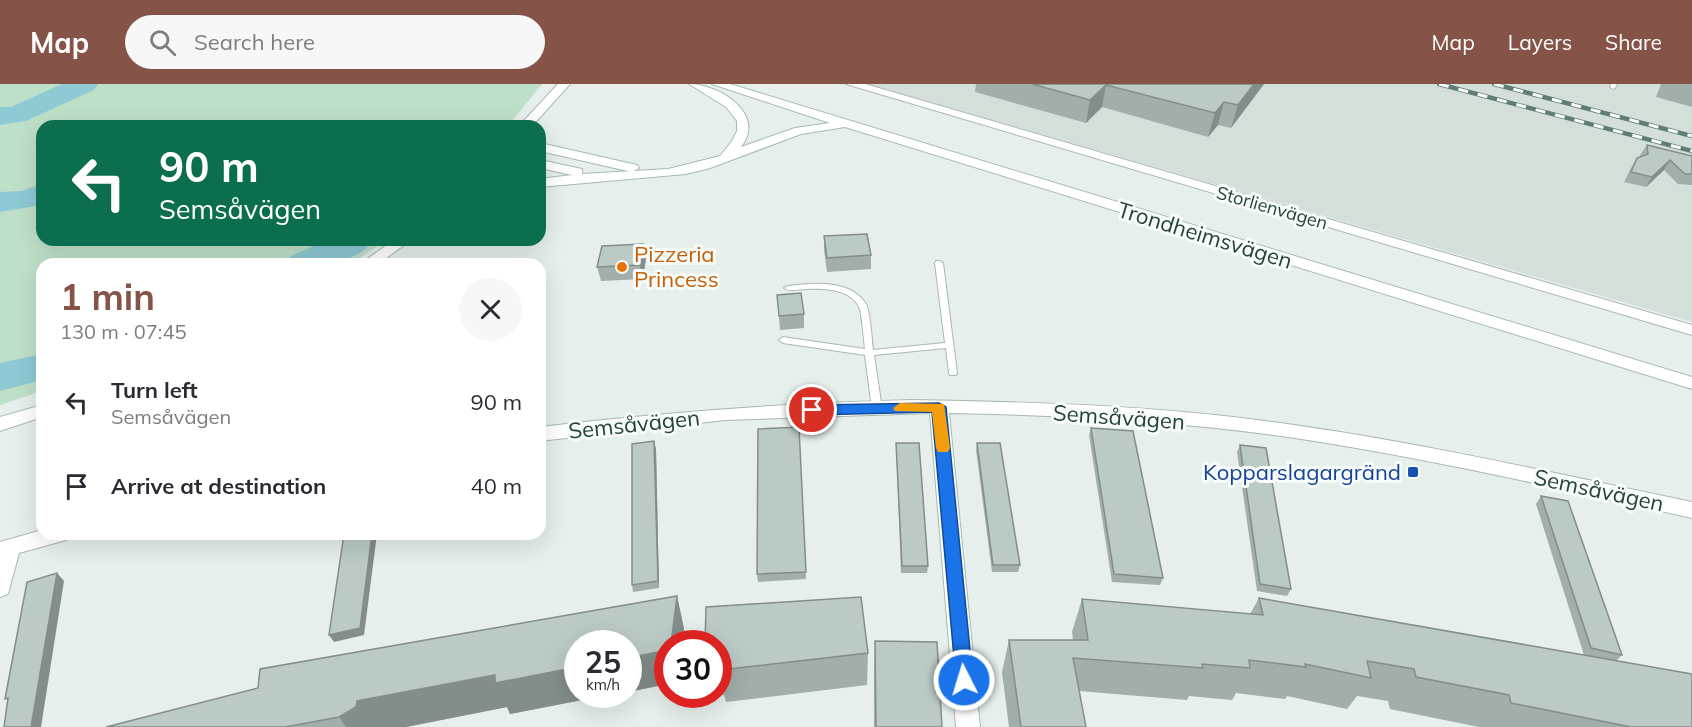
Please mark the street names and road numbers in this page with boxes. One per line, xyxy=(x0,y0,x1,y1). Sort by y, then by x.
street label: Storlienvägen xyxy=(1214,181,1330,234)
street label: Trondheimsvägen xyxy=(1114,195,1296,275)
street label: Semsåvägen xyxy=(1052,398,1186,436)
street label: Semsåvägen xyxy=(567,403,701,445)
street label: Semsåvägen xyxy=(1531,463,1667,517)

